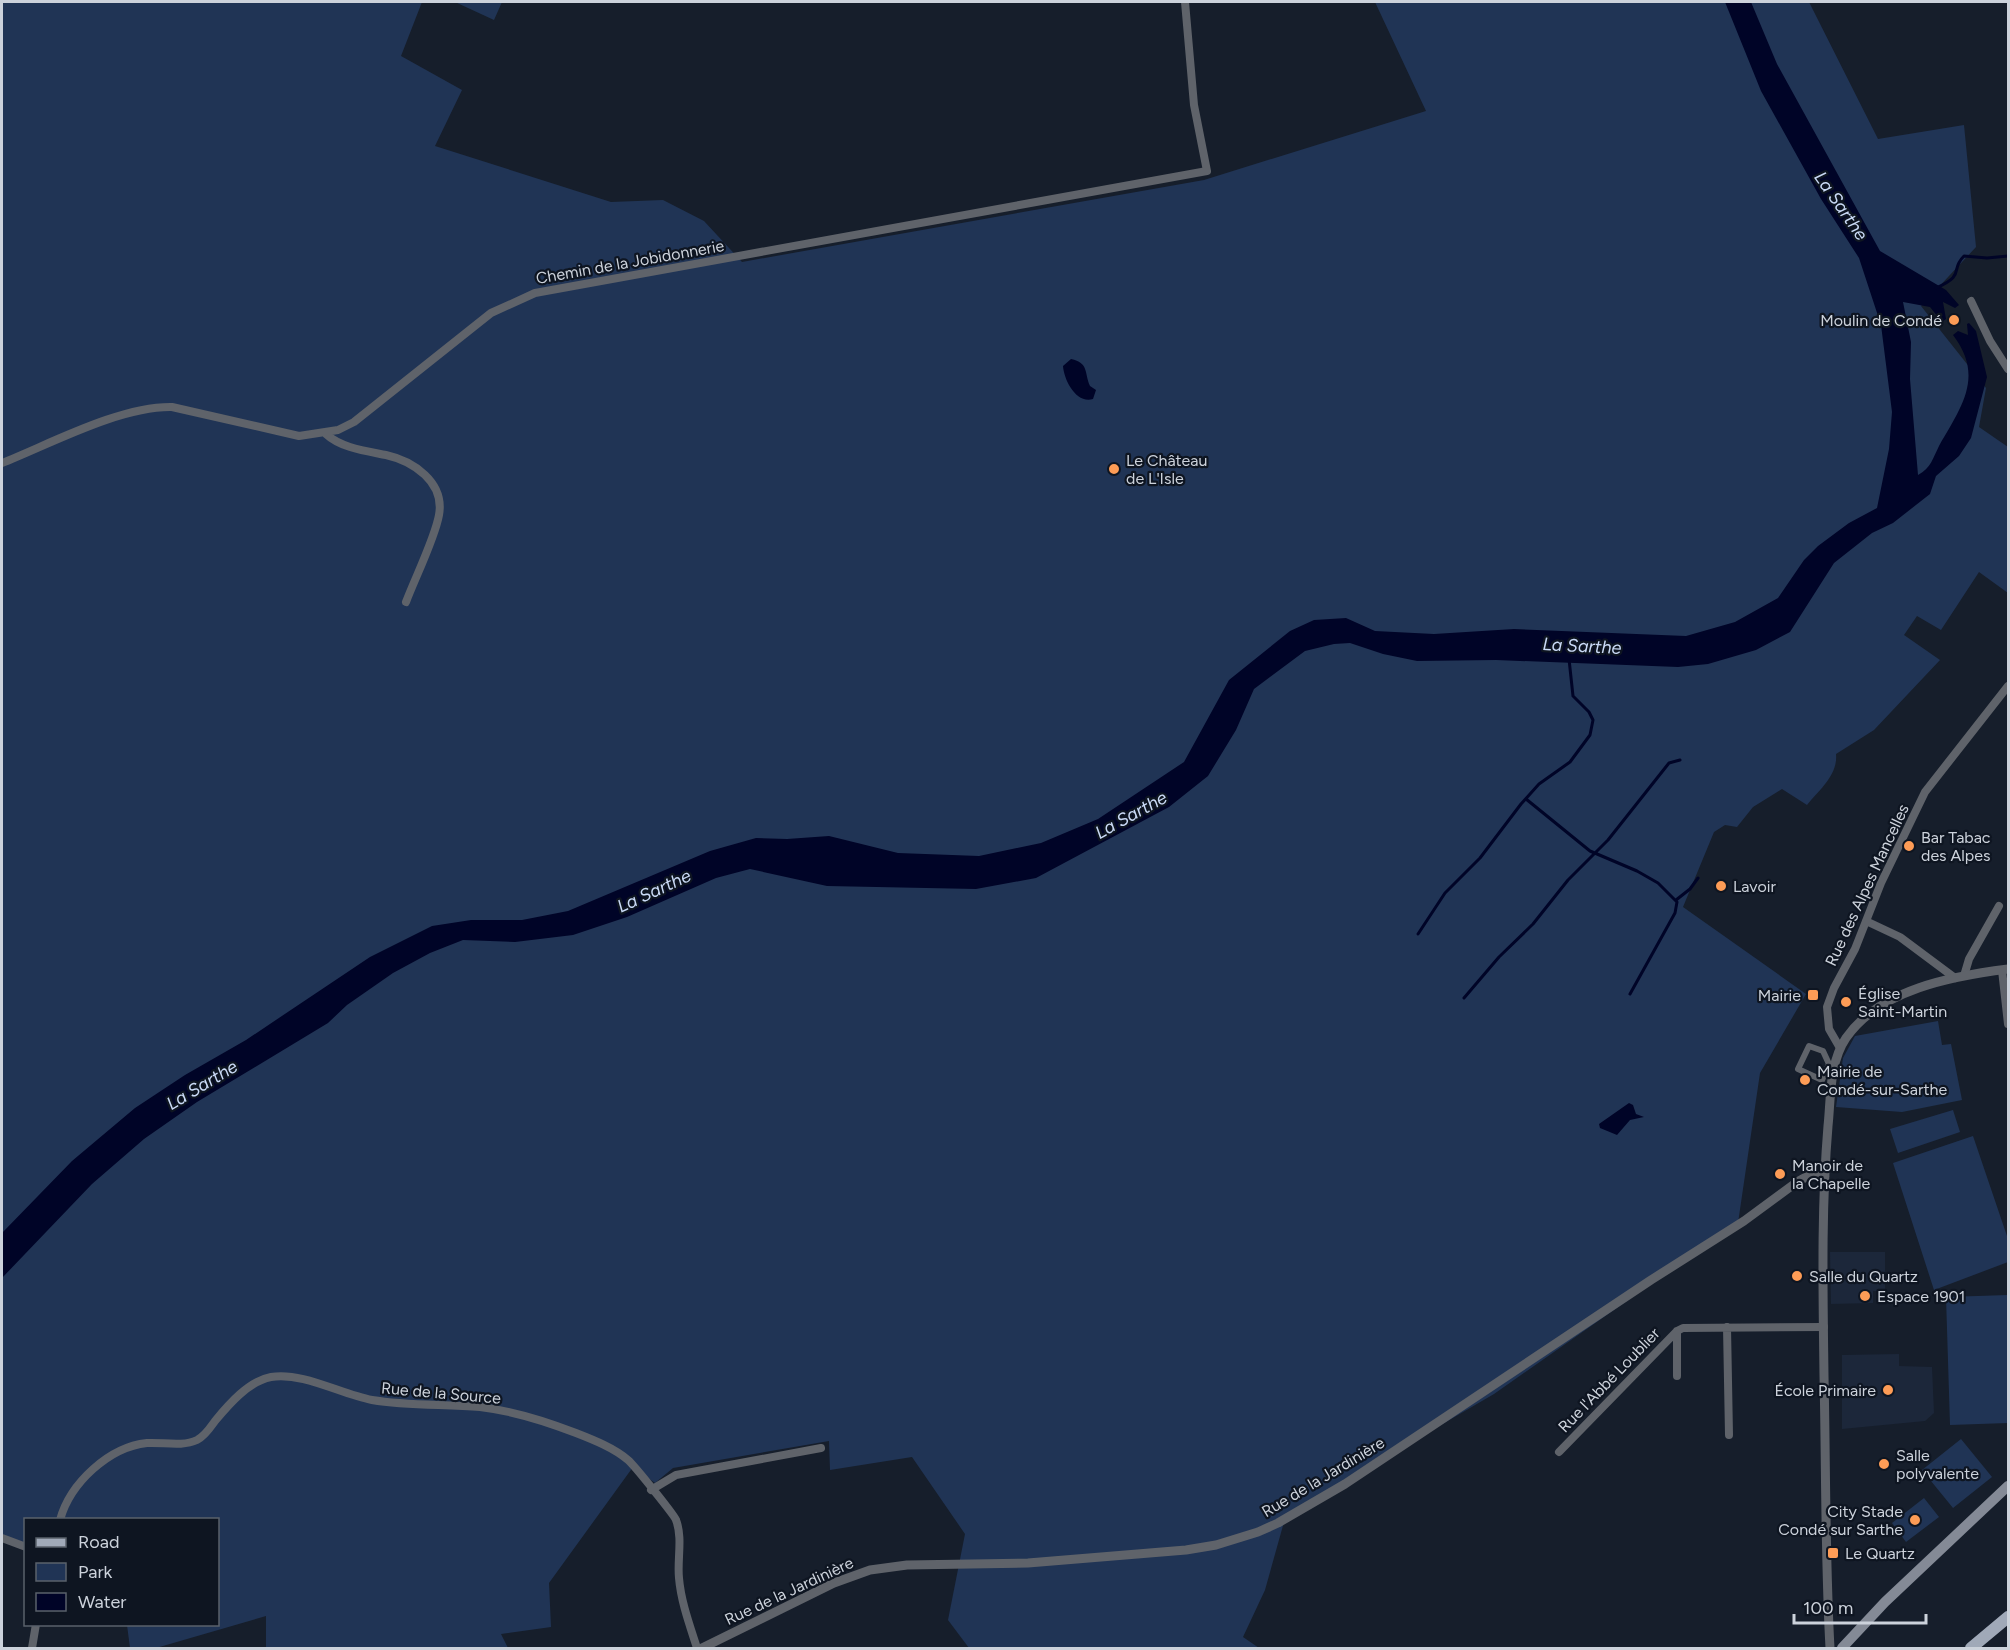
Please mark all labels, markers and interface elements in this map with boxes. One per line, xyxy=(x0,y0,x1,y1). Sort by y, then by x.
water label: La Sarthe xyxy=(1809,167,1873,245)
street label: Chemin de la Jobidonnerie xyxy=(534,236,726,288)
place label: Moulin de Condé xyxy=(1820,311,1942,330)
marker: Moulin de Condé xyxy=(1947,313,1961,327)
place label: Le Château de L'Isle xyxy=(1126,451,1207,488)
marker: Le Château de L'Isle xyxy=(1107,462,1121,476)
water label: La Sarthe xyxy=(1542,633,1622,659)
water label: La Sarthe xyxy=(1091,786,1171,844)
street label: Rue des Alpes Mancelles xyxy=(1821,801,1913,969)
place label: Bar Tabac des Alpes xyxy=(1921,828,1991,865)
marker: Bar Tabac des Alpes xyxy=(1902,839,1916,853)
water label: La Sarthe xyxy=(614,864,695,918)
place label: Lavoir xyxy=(1733,877,1776,896)
marker: Lavoir xyxy=(1714,879,1728,893)
place label: Église Saint-Martin xyxy=(1858,984,1947,1021)
place label: Mairie xyxy=(1758,986,1801,1005)
marker: Mairie xyxy=(1806,988,1820,1002)
marker: Église Saint-Martin xyxy=(1839,995,1853,1009)
water label: La Sarthe xyxy=(162,1055,242,1115)
place label: Mairie de Condé-sur-Sarthe xyxy=(1817,1062,1947,1099)
marker: Mairie de Condé-sur-Sarthe xyxy=(1798,1073,1812,1087)
place label: Manoir de la Chapelle xyxy=(1792,1156,1870,1193)
marker: Manoir de la Chapelle xyxy=(1773,1167,1787,1181)
place label: Salle du Quartz xyxy=(1809,1267,1918,1286)
marker: Salle du Quartz xyxy=(1790,1269,1804,1283)
place label: Espace 1901 xyxy=(1877,1287,1965,1306)
marker: Espace 1901 xyxy=(1858,1289,1872,1303)
street label: Rue l'Abbé Loublier xyxy=(1554,1323,1664,1436)
street label: Rue de la Source xyxy=(380,1378,502,1408)
place label: École Primaire xyxy=(1774,1381,1876,1400)
marker: École Primaire xyxy=(1881,1383,1895,1397)
street label: Rue de la Jardinière xyxy=(1258,1433,1388,1521)
place label: Salle polyvalente xyxy=(1896,1446,1979,1483)
marker: Salle polyvalente xyxy=(1877,1457,1891,1471)
place label: City Stade Condé sur Sarthe xyxy=(1778,1502,1903,1539)
marker: City Stade Condé sur Sarthe xyxy=(1908,1513,1922,1527)
legend xyxy=(24,1518,219,1626)
text: Road xyxy=(78,1531,119,1553)
place label: Le Quartz xyxy=(1845,1544,1915,1563)
marker: Le Quartz xyxy=(1826,1546,1840,1560)
street label: Rue de la Jardinière xyxy=(722,1553,857,1629)
text: Park xyxy=(78,1561,113,1583)
scale bar xyxy=(1794,1587,1926,1625)
text: Water xyxy=(78,1591,126,1613)
text: 100 m xyxy=(1803,1597,1853,1619)

